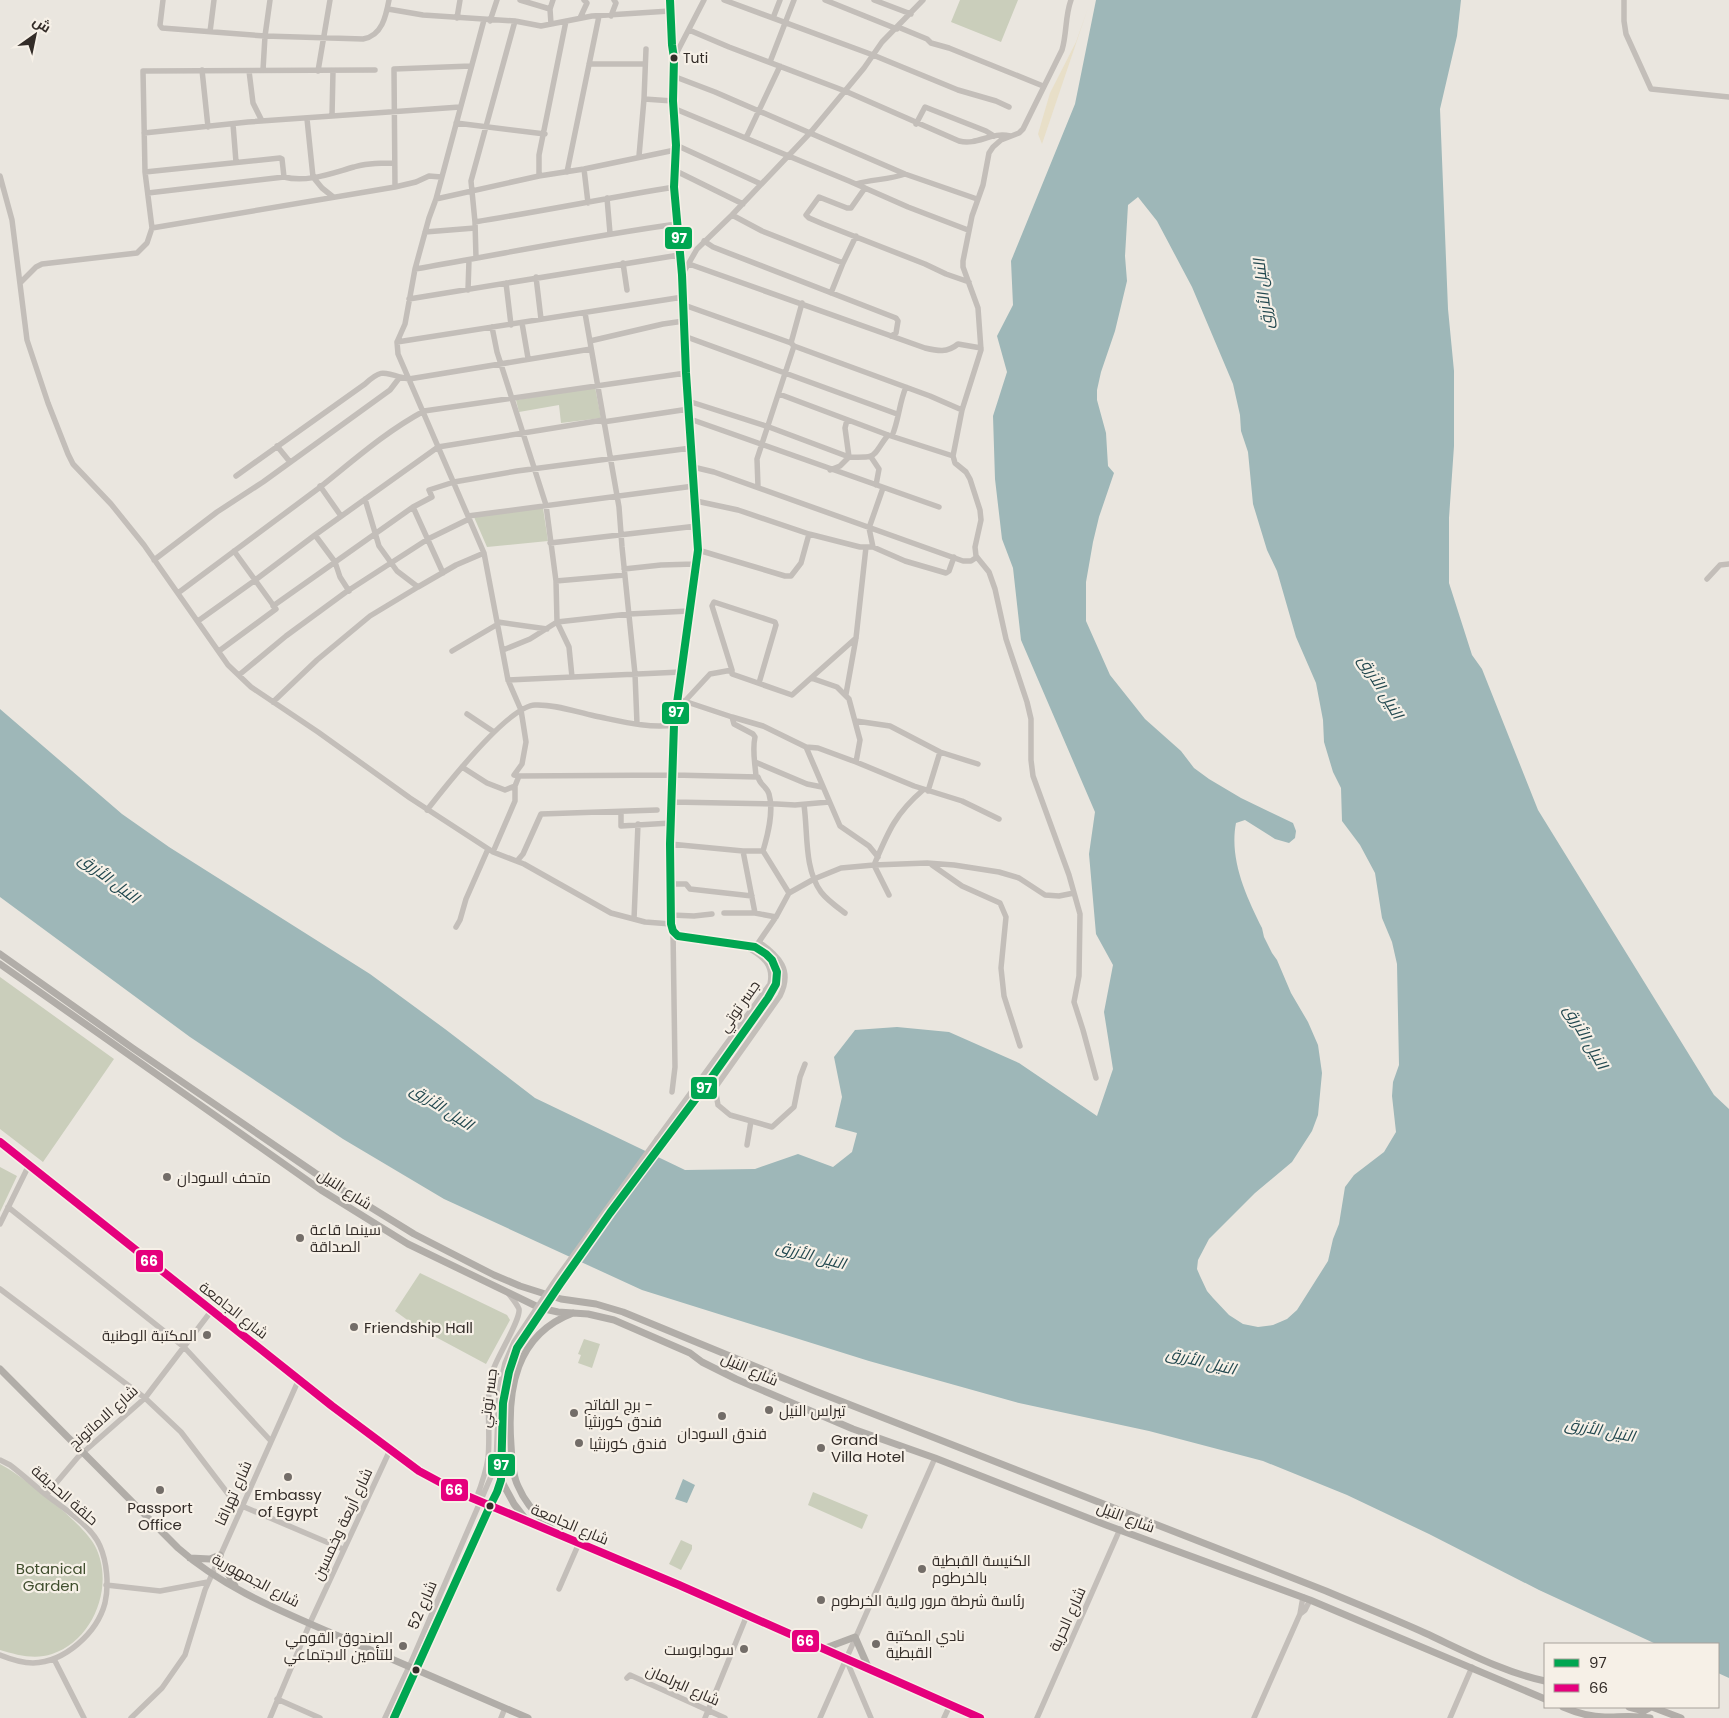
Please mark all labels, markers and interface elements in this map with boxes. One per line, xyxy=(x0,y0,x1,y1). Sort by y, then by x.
north arrow xyxy=(10,10,60,60)
text: ش xyxy=(29,11,55,37)
place label: Tuti xyxy=(683,48,708,68)
marker: Tuti xyxy=(669,53,679,63)
line badge: 97 xyxy=(664,226,693,250)
text: 97 xyxy=(671,228,688,248)
water label: النيل الأزرق xyxy=(1247,256,1279,331)
water label: النيل الأزرق xyxy=(1353,651,1410,725)
line badge: 97 xyxy=(661,701,690,725)
text: 97 xyxy=(668,702,685,722)
water label: النيل الأزرق xyxy=(74,847,146,910)
street label: جسر توتي xyxy=(713,976,766,1038)
water label: النيل الأزرق xyxy=(1558,1001,1615,1075)
line badge: 97 xyxy=(690,1076,718,1100)
water label: النيل الأزرق xyxy=(406,1078,479,1137)
text: 97 xyxy=(696,1078,713,1098)
street label: شارع النيل xyxy=(313,1164,376,1215)
place label: متحف السودان xyxy=(177,1167,271,1188)
marker: متحف السودان xyxy=(161,1171,173,1183)
place label: سينما قاعة الصداقة xyxy=(310,1219,381,1257)
marker: سينما قاعة الصداقة xyxy=(294,1232,306,1244)
water label: النيل الأزرق xyxy=(774,1235,850,1276)
line badge: 66 xyxy=(135,1249,164,1273)
text: 66 xyxy=(140,1251,158,1271)
street label: شارع الجامعة xyxy=(194,1276,273,1344)
place label: Friendship Hall xyxy=(364,1317,473,1338)
marker: Friendship Hall xyxy=(348,1321,360,1333)
place label: المكتبة الوطنية xyxy=(102,1325,197,1346)
marker: المكتبة الوطنية xyxy=(201,1329,213,1341)
water label: النيل الأزرق xyxy=(1164,1341,1240,1381)
street label: شارع النيل xyxy=(718,1347,782,1392)
street label: جسر توتي xyxy=(474,1367,504,1429)
street label: شارع الاماتونج xyxy=(64,1380,143,1455)
place label: برج الفاتح - فندق كورنثيا xyxy=(584,1394,662,1432)
place label: تيراس النيل xyxy=(779,1400,846,1421)
marker: تيراس النيل xyxy=(763,1404,775,1416)
marker: برج الفاتح - فندق كورنثيا xyxy=(568,1407,580,1419)
marker: فندق السودان xyxy=(716,1410,728,1422)
water label: النيل الأزرق xyxy=(1563,1412,1639,1448)
place label: فندق السودان xyxy=(677,1423,767,1444)
place label: Grand Villa Hotel xyxy=(831,1429,905,1467)
place label: فندق كورنثيا xyxy=(589,1433,667,1454)
marker: فندق كورنثيا xyxy=(573,1437,585,1449)
marker: Grand Villa Hotel xyxy=(815,1442,827,1454)
line badge: 97 xyxy=(487,1453,516,1477)
text: 97 xyxy=(493,1455,510,1475)
street label: شارع تهراقا xyxy=(209,1457,258,1529)
street label: حلقة الحديقة xyxy=(27,1460,103,1530)
street label: شارع أربعة وخمسين xyxy=(307,1464,378,1584)
marker: Embassy of Egypt xyxy=(282,1471,294,1483)
line badge: 66 xyxy=(440,1478,469,1502)
text: 66 xyxy=(445,1480,463,1500)
marker: Passport Office xyxy=(154,1484,166,1496)
place label: Embassy of Egypt xyxy=(254,1484,322,1522)
street label: شارع النيل xyxy=(1094,1496,1158,1539)
place label: Passport Office xyxy=(127,1497,193,1535)
street label: شارع الجامعة xyxy=(528,1498,612,1551)
unlabelled marker xyxy=(485,1501,495,1511)
street label: شارع الجمهورية xyxy=(208,1548,304,1613)
place label: الكنيسة القبطية بالخرطوم xyxy=(932,1550,1031,1588)
park label: Botanical Garden xyxy=(16,1558,86,1596)
marker: الكنيسة القبطية بالخرطوم xyxy=(916,1563,928,1575)
street label: شارع 52 xyxy=(402,1577,443,1633)
street label: شارع الحرية xyxy=(1043,1583,1091,1655)
place label: رئاسة شرطة مرور ولاية الخرطوم xyxy=(831,1590,1025,1611)
marker: رئاسة شرطة مرور ولاية الخرطوم xyxy=(815,1594,827,1606)
place label: نادي المكتبة القبطية xyxy=(886,1625,965,1663)
place label: الصندوق القومي للتأمين الاجتماعي xyxy=(284,1627,393,1667)
line badge: 66 xyxy=(791,1629,820,1653)
text: 66 xyxy=(796,1631,814,1651)
marker: نادي المكتبة القبطية xyxy=(870,1638,882,1650)
place label: سودابوست xyxy=(664,1639,734,1660)
marker: الصندوق القومي للتأمين الاجتماعي xyxy=(397,1640,409,1652)
marker: سودابوست xyxy=(738,1643,750,1655)
legend xyxy=(1544,1643,1719,1708)
text: 97 xyxy=(1589,1652,1607,1673)
street label: شارع البرلمان xyxy=(642,1659,723,1712)
unlabelled marker xyxy=(411,1665,421,1675)
text: 66 xyxy=(1589,1677,1608,1698)

